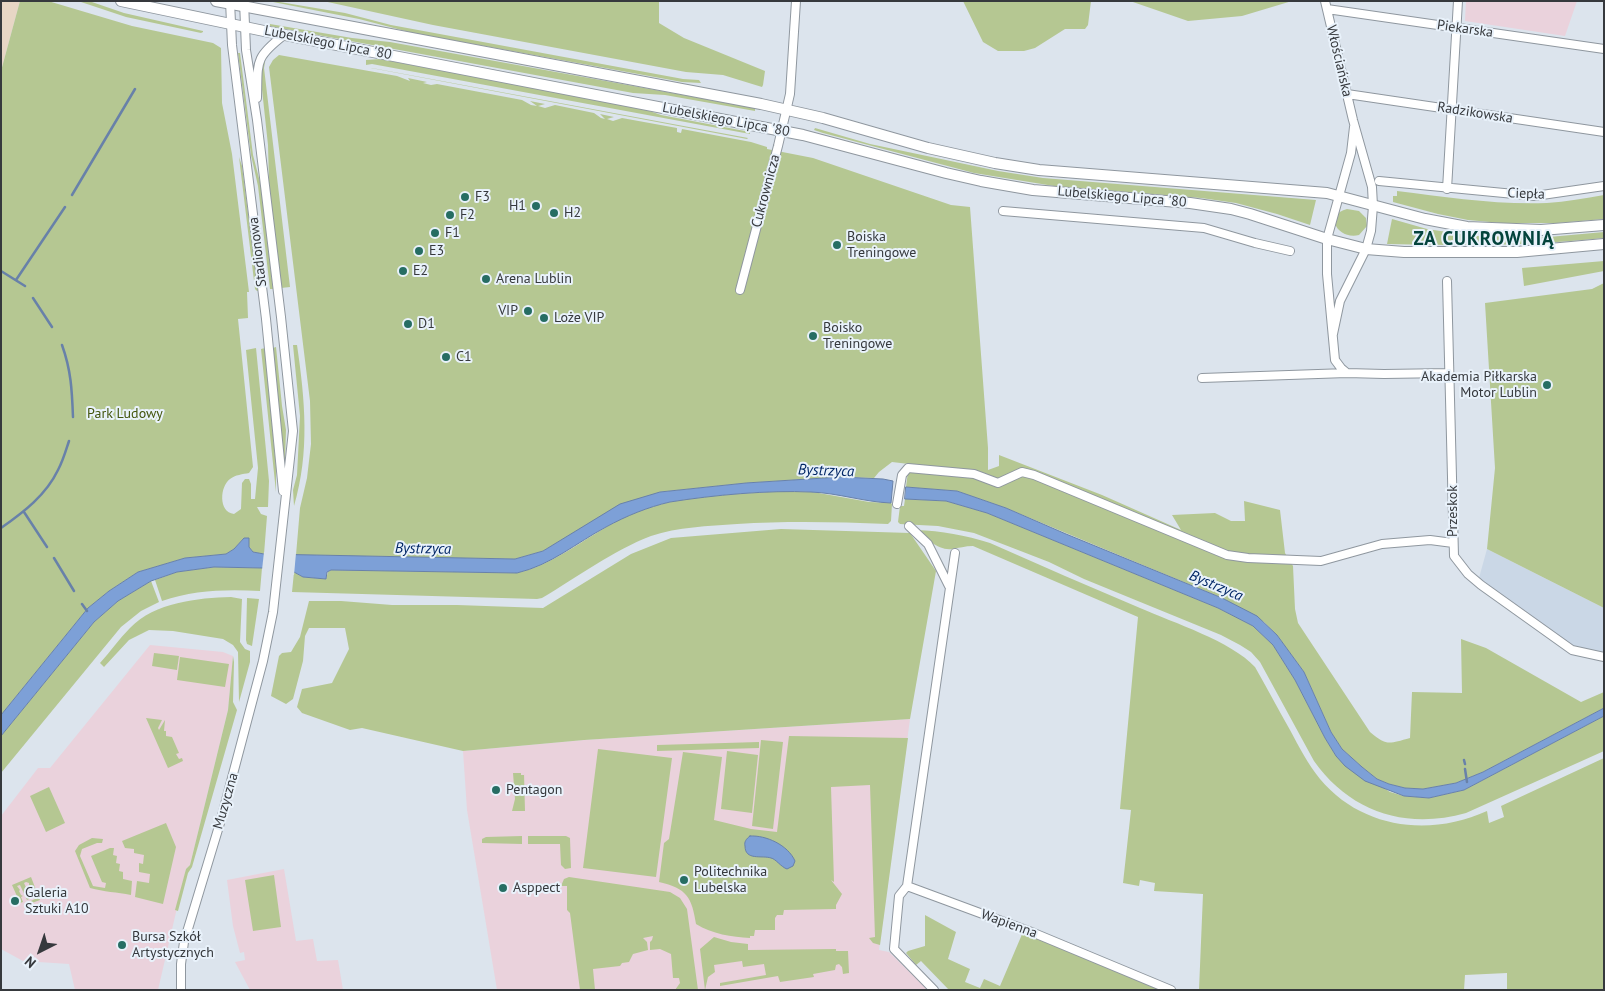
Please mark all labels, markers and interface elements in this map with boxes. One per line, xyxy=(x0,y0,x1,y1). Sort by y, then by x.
street label: Piekarska xyxy=(1436,17,1494,41)
street label: Lubelskiego Lipca '80 xyxy=(263,22,393,64)
street label: Włościańska xyxy=(1323,23,1355,99)
street label: Lubelskiego Lipca '80 xyxy=(661,99,791,141)
street label: Radzikowska xyxy=(1436,99,1514,127)
street label: Cukrownicza xyxy=(748,153,784,229)
street label: Lubelskiego Lipca '80 xyxy=(1057,183,1187,211)
street label: Ciepła xyxy=(1507,185,1545,203)
place label: F3 xyxy=(475,189,490,205)
marker: F3 xyxy=(459,191,471,203)
place label: H1 xyxy=(509,198,526,214)
marker: H1 xyxy=(530,200,542,212)
place label: H2 xyxy=(564,205,581,221)
place label: F2 xyxy=(460,207,475,223)
marker: H2 xyxy=(548,207,560,219)
marker: F2 xyxy=(444,209,456,221)
street label: Stadionowa xyxy=(245,216,271,288)
place label: F1 xyxy=(445,225,460,241)
marker: F1 xyxy=(429,227,441,239)
place label: Boiska Treningowe xyxy=(847,229,916,262)
district label: ZA CUKROWNIĄ xyxy=(1412,229,1556,251)
marker: Boiska Treningowe xyxy=(831,239,843,251)
place label: E3 xyxy=(429,243,444,259)
marker: E3 xyxy=(413,245,425,257)
place label: E2 xyxy=(413,263,428,279)
marker: E2 xyxy=(397,265,409,277)
place label: Arena Lublin xyxy=(496,271,572,287)
marker: Arena Lublin xyxy=(480,273,492,285)
place label: VIP xyxy=(498,303,518,319)
marker: VIP xyxy=(522,305,534,317)
place label: Loże VIP xyxy=(554,310,604,326)
marker: Loże VIP xyxy=(538,312,550,324)
place label: D1 xyxy=(418,316,435,332)
marker: D1 xyxy=(402,318,414,330)
place label: Boisko Treningowe xyxy=(823,320,892,352)
marker: Boisko Treningowe xyxy=(807,330,819,342)
place label: C1 xyxy=(456,349,472,365)
marker: C1 xyxy=(440,351,452,363)
place label: Akademia Piłkarska Motor Lublin xyxy=(1421,369,1537,402)
marker: Akademia Piłkarska Motor Lublin xyxy=(1541,379,1553,391)
park label: Park Ludowy xyxy=(87,406,163,422)
water label: Bystrzyca xyxy=(797,461,855,481)
street label: Przeskok xyxy=(1445,485,1461,537)
water label: Bystrzyca xyxy=(395,540,451,558)
water label: Bystrzyca xyxy=(1186,567,1246,605)
street label: Muzyczna xyxy=(210,771,242,831)
place label: Pentagon xyxy=(506,782,562,798)
marker: Pentagon xyxy=(490,784,502,796)
place label: Politechnika Lubelska xyxy=(694,864,767,896)
marker: Politechnika Lubelska xyxy=(678,874,690,886)
place label: Asppect xyxy=(513,880,560,896)
marker: Asppect xyxy=(497,882,509,894)
place label: Galeria Sztuki A10 xyxy=(25,885,89,918)
marker: Galeria Sztuki A10 xyxy=(9,895,21,907)
street label: Wapienna xyxy=(979,906,1039,942)
north arrow xyxy=(15,926,65,976)
place label: Bursa Szkół Artystycznych xyxy=(132,929,214,962)
marker: Bursa Szkół Artystycznych xyxy=(116,939,128,951)
text: N xyxy=(21,953,40,972)

